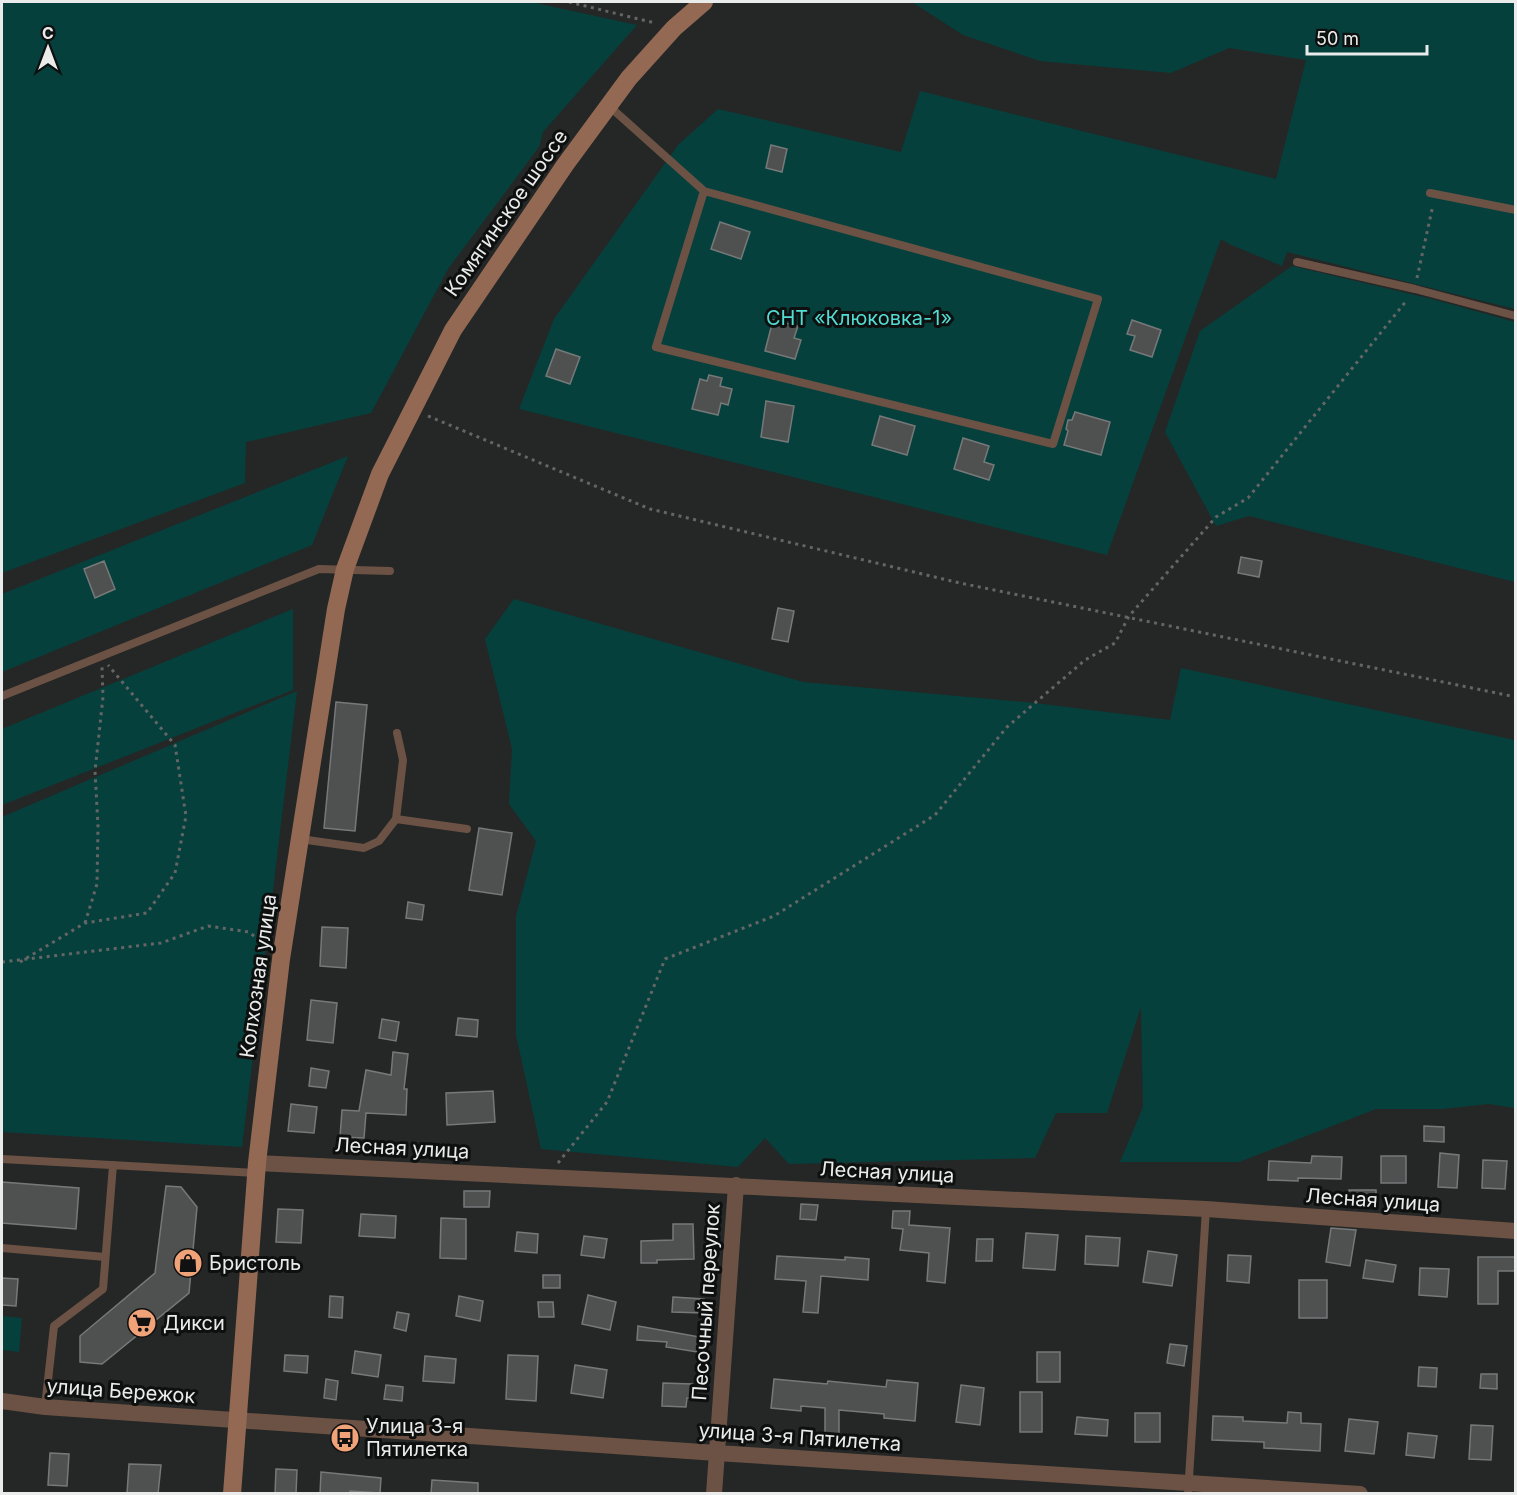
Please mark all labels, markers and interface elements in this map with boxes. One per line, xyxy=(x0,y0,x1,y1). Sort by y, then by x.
north arrow xyxy=(18,18,78,78)
scale bar xyxy=(1307,18,1427,56)
text: С xyxy=(42,23,54,43)
text: 50 m xyxy=(1316,28,1359,49)
street label: Комягинское шоссе xyxy=(439,125,573,301)
park label: СНТ «Клюковка-1» xyxy=(766,306,952,330)
street label: Колхозная улица xyxy=(235,893,281,1059)
street label: Лесная улица xyxy=(334,1132,470,1164)
street label: Лесная улица xyxy=(819,1156,955,1188)
street label: Лесная улица xyxy=(1305,1183,1441,1217)
street label: Песочный переулок xyxy=(687,1203,725,1401)
shop icon: Бристоль xyxy=(172,1247,204,1279)
place label: Бристоль xyxy=(209,1251,301,1275)
supermarket icon: Дикси xyxy=(126,1307,158,1339)
place label: Дикси xyxy=(163,1311,225,1335)
street label: улица Бережок xyxy=(46,1374,196,1408)
place label: Улица 3-я Пятилетка xyxy=(366,1414,468,1461)
street label: улица 3-я Пятилетка xyxy=(698,1418,902,1456)
bus stop icon: Улица 3-я Пятилетка xyxy=(329,1422,361,1454)

